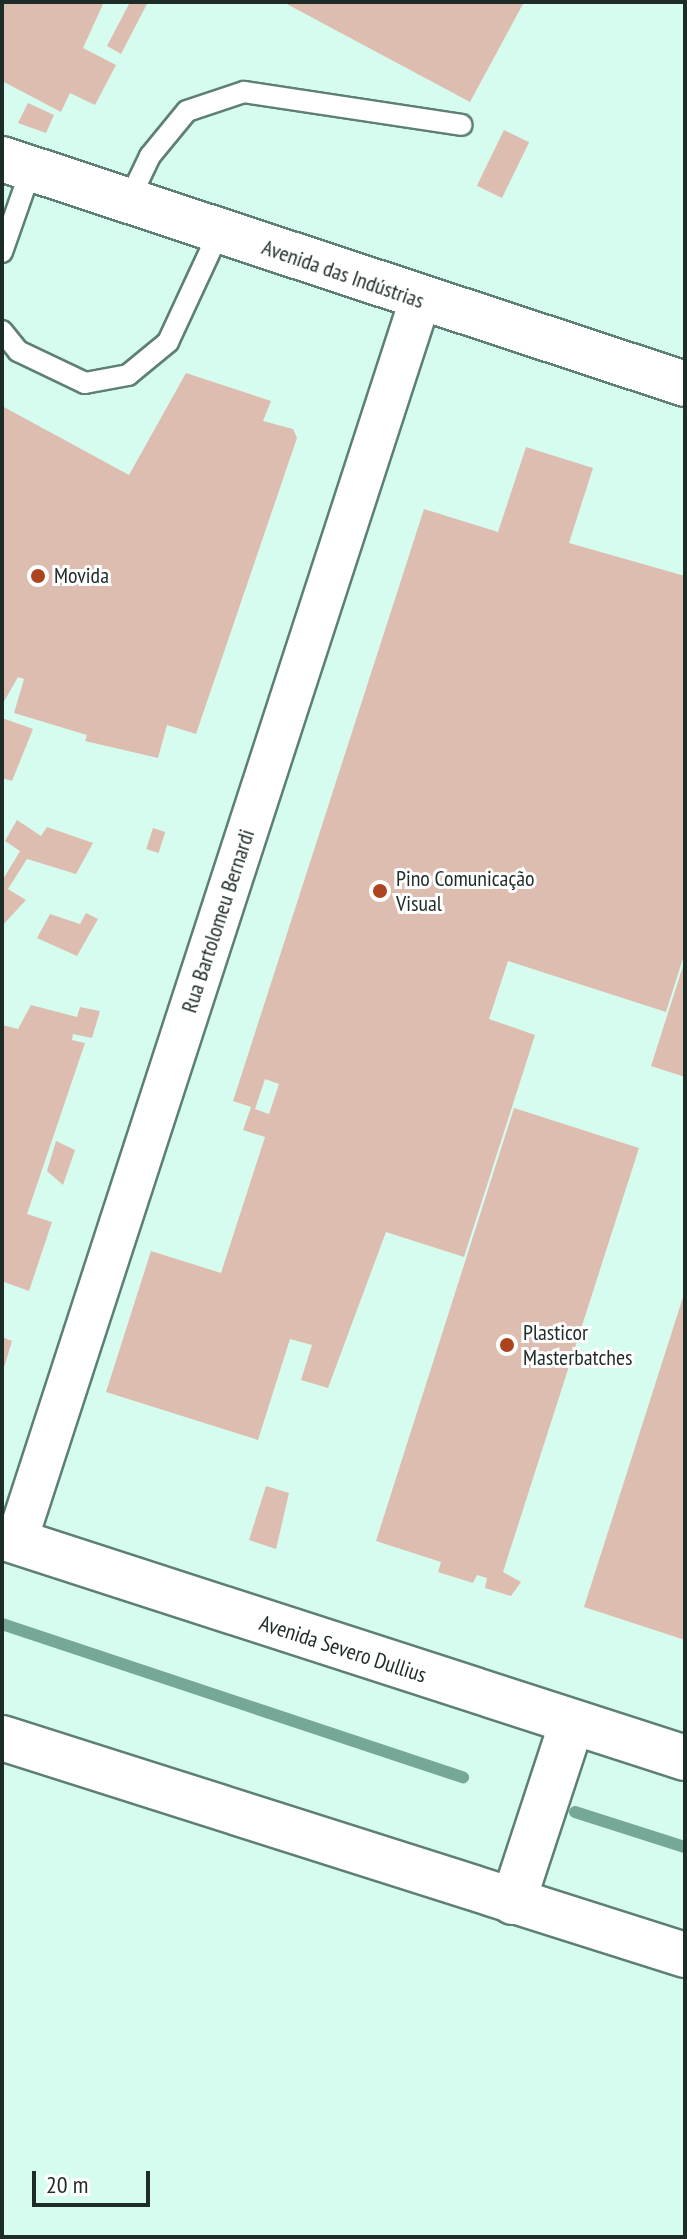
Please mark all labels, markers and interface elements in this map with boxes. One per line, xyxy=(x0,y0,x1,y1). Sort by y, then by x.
street label: Avenida das Indústrias xyxy=(259,234,427,314)
place label: Movida xyxy=(54,563,109,589)
marker: Movida xyxy=(29,567,47,585)
street label: Rua Bartolomeu Bernardi xyxy=(176,826,260,1016)
place label: Pino Comunicação Visual xyxy=(396,865,535,916)
marker: Pino Comunicação Visual xyxy=(371,882,389,900)
place label: Plasticor Masterbatches xyxy=(523,1319,632,1370)
marker: Plasticor Masterbatches xyxy=(498,1336,516,1354)
street label: Avenida Severo Dullius xyxy=(256,1610,430,1688)
scale bar xyxy=(36,2155,154,2205)
text: 20 m xyxy=(46,2169,88,2200)

